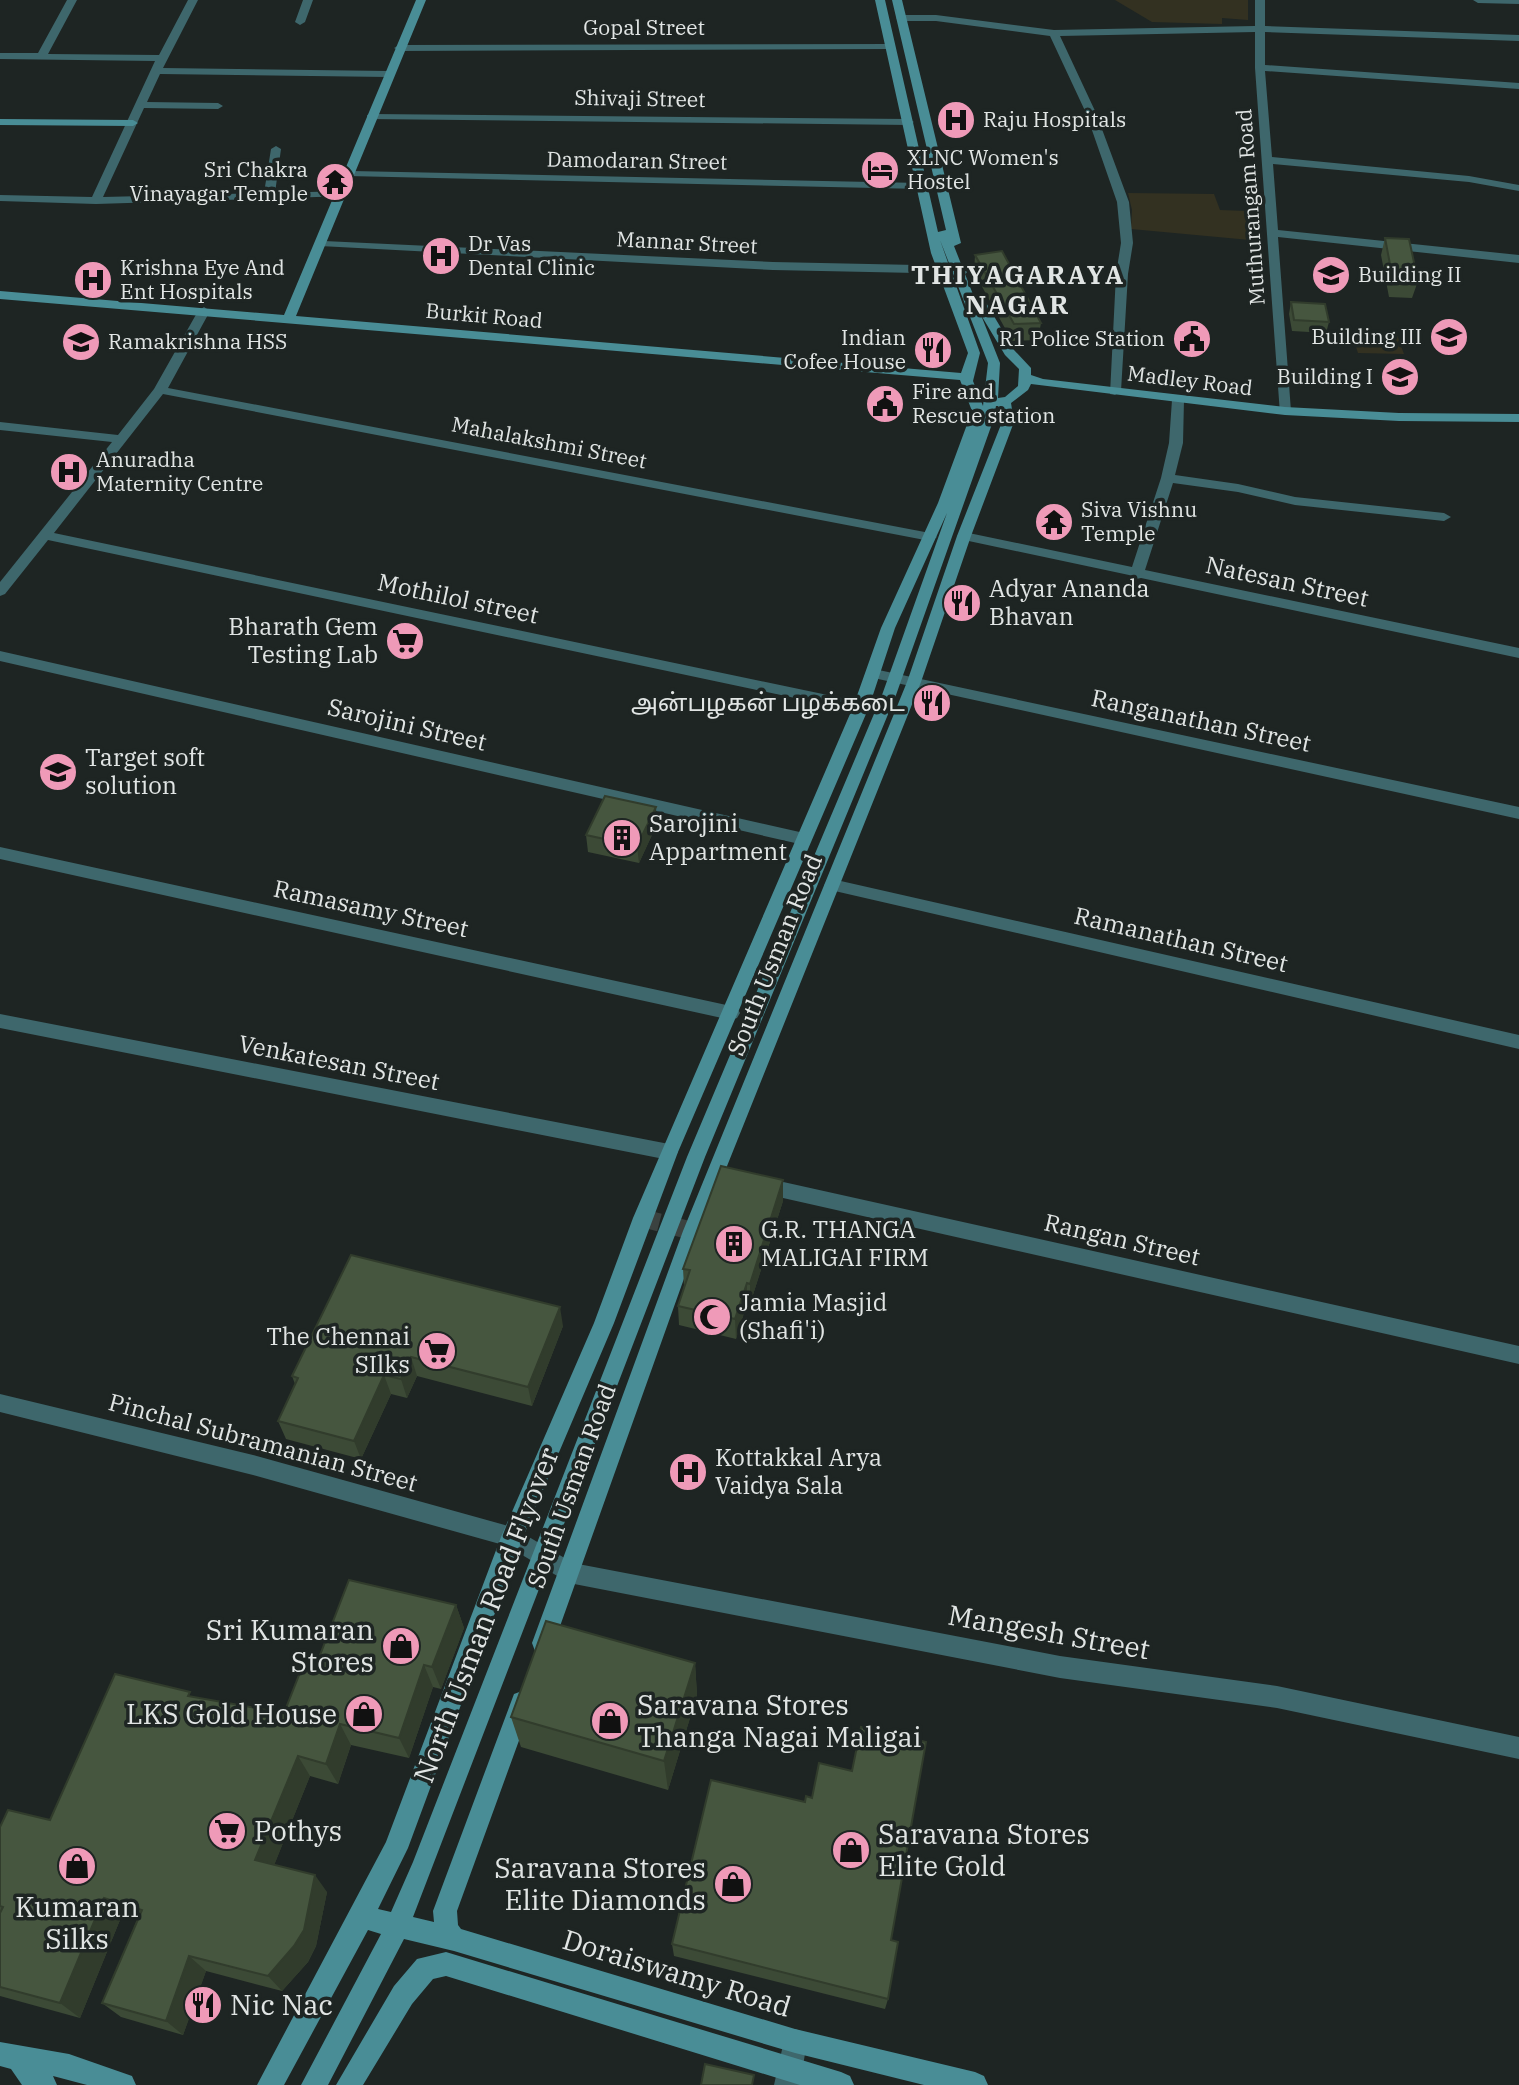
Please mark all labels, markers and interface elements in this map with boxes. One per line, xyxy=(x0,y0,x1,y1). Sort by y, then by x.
street label: Gopal Street xyxy=(583,13,705,41)
street label: Shivaji Street xyxy=(574,83,706,113)
hospital icon: Raju Hospitals xyxy=(935,99,977,141)
place label: Raju Hospitals xyxy=(983,105,1126,133)
street label: Muthurangam Road xyxy=(1229,108,1271,306)
place label: XLNC Women's Hostel xyxy=(907,143,1059,195)
street label: Damodaran Street xyxy=(546,144,728,176)
hotel icon: XLNC Women's Hostel xyxy=(859,149,901,191)
place label: Sri Chakra Vinayagar Temple xyxy=(129,155,308,207)
temple icon: Sri Chakra Vinayagar Temple xyxy=(314,161,356,203)
street label: Mannar Street xyxy=(616,224,758,260)
place label: Dr Vas Dental Clinic xyxy=(468,229,595,281)
hospital icon: Dr Vas Dental Clinic xyxy=(420,235,462,277)
place label: Krishna Eye And Ent Hospitals xyxy=(120,253,285,305)
school or university icon: Building II xyxy=(1310,254,1352,296)
district label: THIYAGARAYA NAGAR xyxy=(911,257,1125,321)
hospital icon: Krishna Eye And Ent Hospitals xyxy=(72,259,114,301)
place label: Building II xyxy=(1358,260,1461,288)
street label: Burkit Road xyxy=(424,296,544,334)
school or university icon: Building III xyxy=(1428,316,1470,358)
public building icon: R1 Police Station xyxy=(1171,318,1213,360)
school or university icon: Ramakrishna HSS xyxy=(60,321,102,363)
place label: Building III xyxy=(1311,322,1422,350)
place label: Indian Cofee House xyxy=(784,323,906,375)
place label: R1 Police Station xyxy=(999,324,1165,352)
place label: Ramakrishna HSS xyxy=(108,327,287,355)
restaurant icon: Indian Cofee House xyxy=(912,329,954,371)
school or university icon: Building I xyxy=(1379,356,1421,398)
street label: Madley Road xyxy=(1126,358,1255,402)
place label: Building I xyxy=(1277,362,1373,390)
place label: Fire and Rescue station xyxy=(912,377,1055,429)
public building icon: Fire and Rescue station xyxy=(864,383,906,425)
street label: Mahalakshmi Street xyxy=(449,409,649,475)
place label: Anuradha Maternity Centre xyxy=(96,445,263,497)
hospital icon: Anuradha Maternity Centre xyxy=(48,451,90,493)
place label: Siva Vishnu Temple xyxy=(1081,495,1197,547)
temple icon: Siva Vishnu Temple xyxy=(1033,501,1075,543)
street label: Natesan Street xyxy=(1203,548,1372,614)
street label: Mothilol street xyxy=(375,565,542,631)
place label: Adyar Ananda Bhavan xyxy=(989,572,1150,632)
restaurant icon: Adyar Ananda Bhavan xyxy=(941,582,983,624)
place label: Bharath Gem Testing Lab xyxy=(228,610,378,670)
supermarket icon: Bharath Gem Testing Lab xyxy=(384,620,426,662)
street label: Ranganathan Street xyxy=(1088,681,1314,759)
restaurant icon: அன்பழகன் பழக்கடை xyxy=(911,682,953,724)
place label: அன்பழகன் பழக்கடை xyxy=(631,686,905,719)
street label: Sarojini Street xyxy=(325,690,490,758)
place label: Target soft solution xyxy=(85,741,205,801)
school or university icon: Target soft solution xyxy=(37,751,79,793)
place label: Sarojini Appartment xyxy=(649,807,787,867)
building icon: Sarojini Appartment xyxy=(601,817,643,859)
street label: South Usman Road xyxy=(719,849,829,1060)
street label: Ramasamy Street xyxy=(271,872,472,944)
street label: Ramanathan Street xyxy=(1071,899,1291,979)
street label: Venkatesan Street xyxy=(236,1027,442,1097)
street label: Rangan Street xyxy=(1041,1206,1203,1272)
place label: G.R. THANGA MALIGAI FIRM xyxy=(761,1213,929,1273)
building icon: G.R. THANGA MALIGAI FIRM xyxy=(713,1223,755,1265)
place label: Jamia Masjid (Shafi'i) xyxy=(739,1286,887,1346)
mosque icon: Jamia Masjid (Shafi'i) xyxy=(691,1296,733,1338)
place label: The Chennai SIlks xyxy=(266,1320,410,1380)
supermarket icon: The Chennai SIlks xyxy=(416,1330,458,1372)
street label: South Usman Road xyxy=(519,1379,623,1592)
street label: Pinchal Subramanian Street xyxy=(105,1385,421,1499)
place label: Kottakkal Arya Vaidya Sala xyxy=(715,1441,882,1501)
street label: North Usman Road Flyover xyxy=(405,1442,567,1788)
hospital icon: Kottakkal Arya Vaidya Sala xyxy=(667,1451,709,1493)
street label: Mangesh Street xyxy=(945,1596,1153,1667)
place label: Sri Kumaran Stores xyxy=(206,1611,374,1680)
shop icon: Sri Kumaran Stores xyxy=(380,1625,422,1667)
place label: Saravana Stores Thanga Nagai Maligai xyxy=(637,1686,922,1755)
shop icon: LKS Gold House xyxy=(343,1693,385,1735)
place label: LKS Gold House xyxy=(126,1695,337,1732)
shop icon: Saravana Stores Thanga Nagai Maligai xyxy=(589,1700,631,1742)
supermarket icon: Pothys xyxy=(206,1810,248,1852)
place label: Pothys xyxy=(254,1812,342,1849)
place label: Saravana Stores Elite Gold xyxy=(878,1815,1090,1884)
shop icon: Saravana Stores Elite Gold xyxy=(830,1829,872,1871)
shop icon: Kumaran Silks xyxy=(56,1845,98,1887)
place label: Saravana Stores Elite Diamonds xyxy=(494,1849,706,1918)
shop icon: Saravana Stores Elite Diamonds xyxy=(712,1863,754,1905)
place label: Kumaran Silks xyxy=(15,1888,139,1957)
street label: Doraiswamy Road xyxy=(558,1920,796,2025)
restaurant icon: Nic Nac xyxy=(182,1984,224,2026)
place label: Nic Nac xyxy=(230,1986,333,2023)

